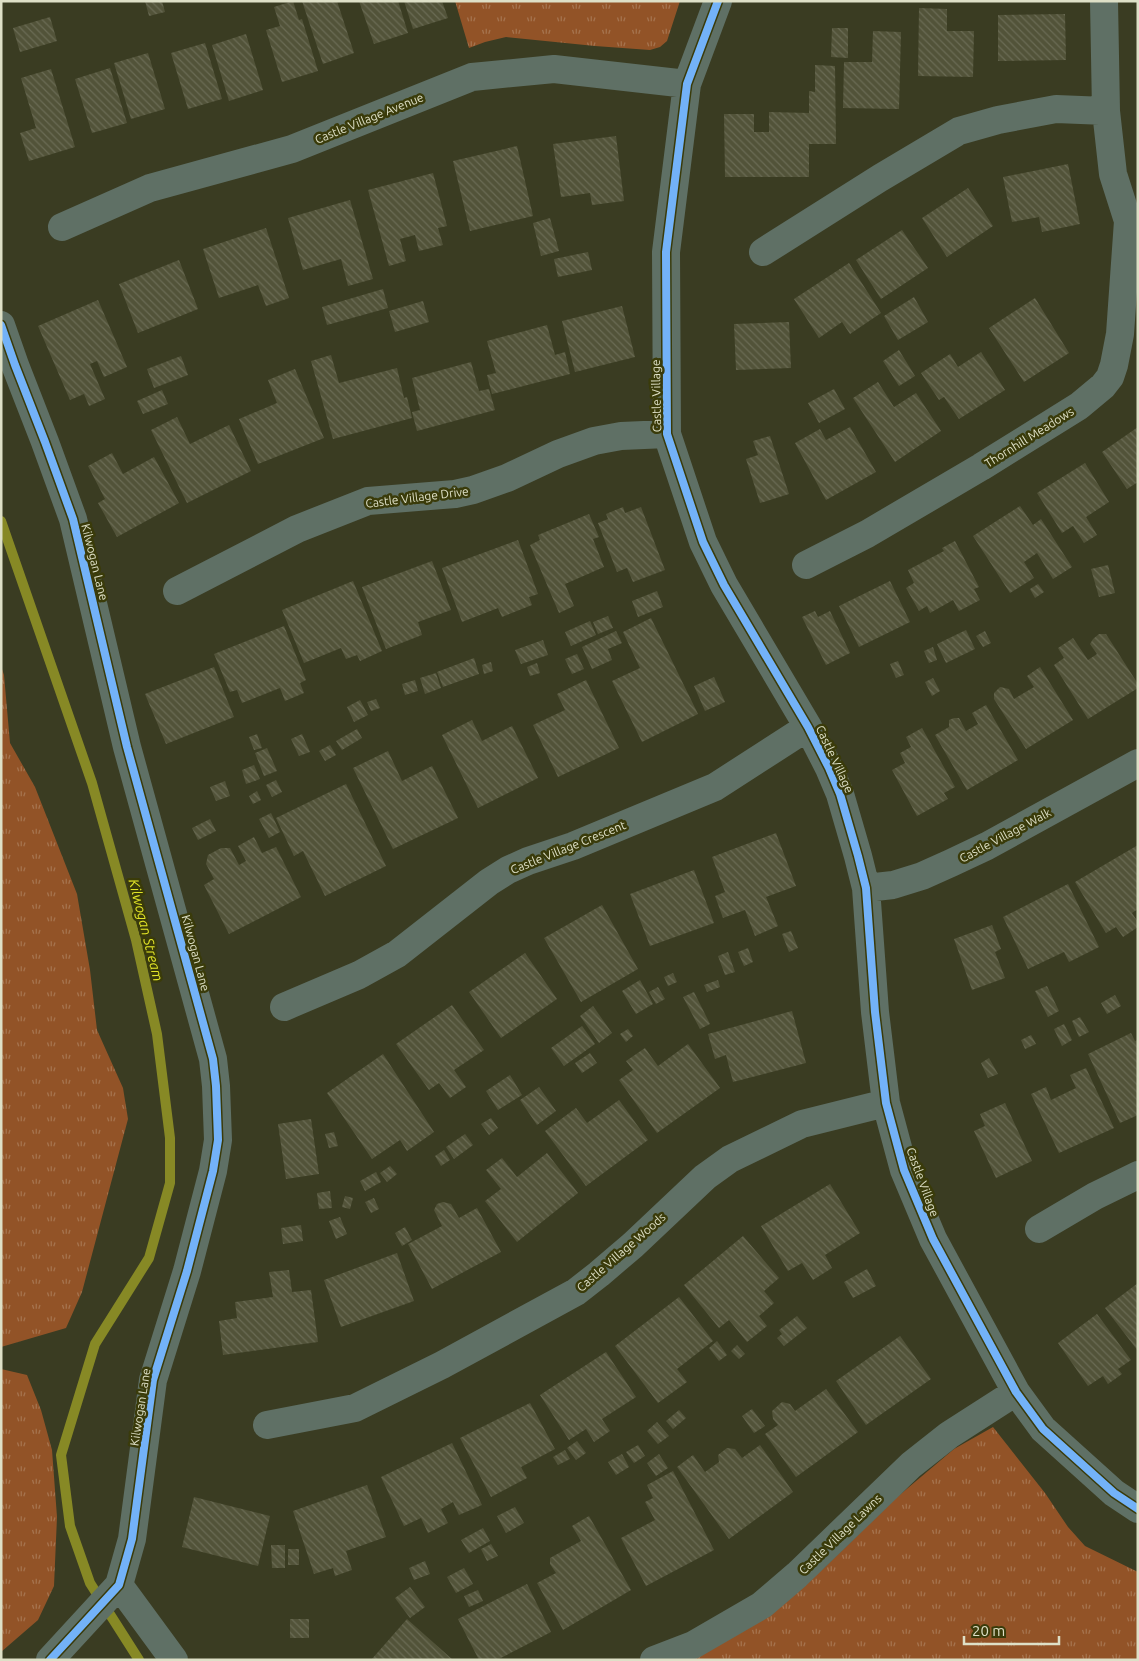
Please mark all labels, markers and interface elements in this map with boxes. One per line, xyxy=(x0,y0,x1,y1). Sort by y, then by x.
street label: Castle Village Avenue xyxy=(313,90,425,146)
street label: Castle Village xyxy=(649,359,663,433)
street label: Thornhill Meadows xyxy=(982,404,1076,470)
street label: Castle Village Drive xyxy=(365,484,469,510)
street label: Kilwogan Lane xyxy=(79,522,111,602)
street label: Castle Village xyxy=(814,723,856,795)
street label: Castle Village Walk xyxy=(957,805,1053,865)
street label: Castle Village Crescent xyxy=(508,818,628,876)
water label: Kilwogan Stream xyxy=(126,877,166,983)
street label: Kilwogan Lane xyxy=(180,913,212,993)
street label: Castle Village xyxy=(904,1146,942,1218)
street label: Castle Village Woods xyxy=(574,1210,668,1294)
street label: Kilwogan Lane xyxy=(127,1367,153,1447)
street label: Castle Village Lawns xyxy=(796,1491,884,1577)
scale bar xyxy=(964,1614,1059,1646)
text: 20 m xyxy=(972,1622,1005,1639)

